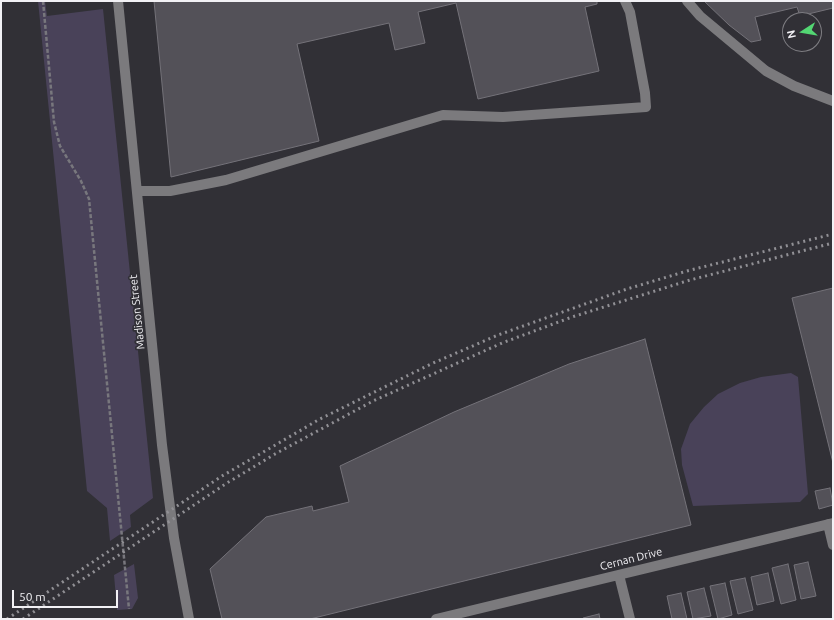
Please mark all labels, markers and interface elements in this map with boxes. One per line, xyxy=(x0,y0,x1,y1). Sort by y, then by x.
north arrow xyxy=(782,12,822,52)
text: N xyxy=(785,29,798,40)
street label: Madison Street xyxy=(127,274,147,350)
street label: Cernan Drive xyxy=(598,545,664,573)
scale bar xyxy=(14,582,120,608)
text: 50 m xyxy=(19,590,46,603)

